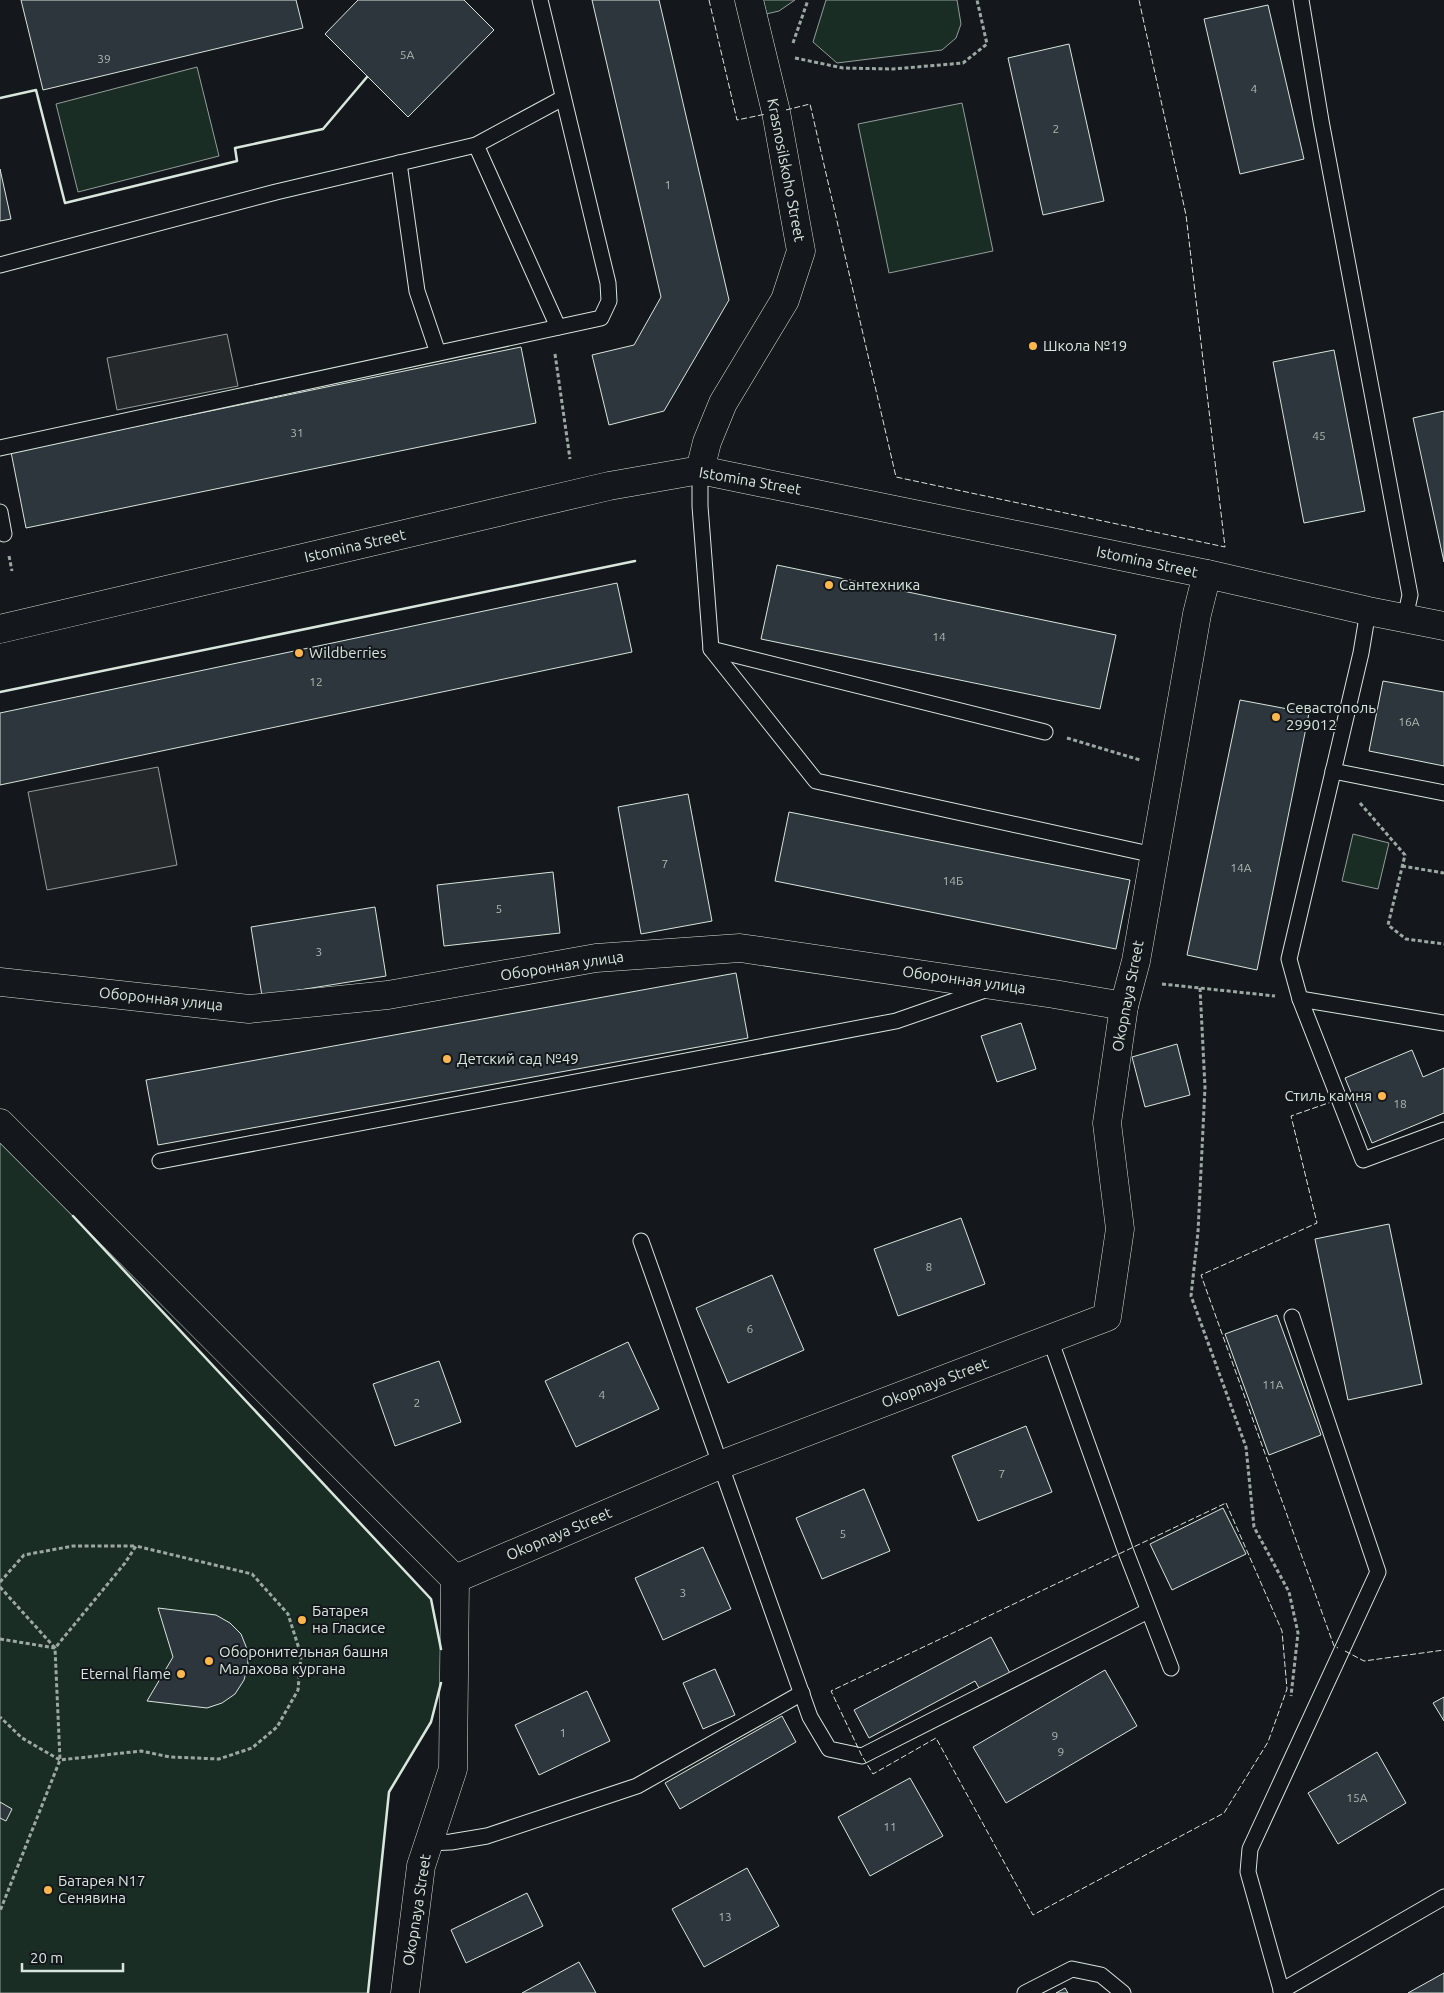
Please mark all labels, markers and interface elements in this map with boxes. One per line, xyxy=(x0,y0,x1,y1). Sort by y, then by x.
house number: 5А xyxy=(400,48,414,61)
house number: 39 xyxy=(97,52,111,65)
house number: 4 xyxy=(1251,82,1258,95)
street label: Krasnosilskoho Street xyxy=(764,97,809,243)
house number: 2 xyxy=(1053,122,1059,135)
house number: 1 xyxy=(665,178,671,191)
place label: Школа №19 xyxy=(1043,337,1127,354)
marker: Школа №19 xyxy=(1027,340,1039,352)
house number: 31 xyxy=(290,426,304,439)
house number: 45 xyxy=(1312,429,1326,442)
street label: Istomina Street xyxy=(698,463,802,498)
street label: Istomina Street xyxy=(303,526,407,565)
street label: Istomina Street xyxy=(1095,542,1199,581)
place label: Сантехника xyxy=(839,576,920,593)
marker: Сантехника xyxy=(823,579,835,591)
house number: 14 xyxy=(932,630,946,643)
place label: Wildberries xyxy=(309,644,386,661)
marker: Wildberries xyxy=(293,647,305,659)
house number: 12 xyxy=(309,675,323,688)
place label: Севастополь 299012 xyxy=(1286,699,1376,733)
marker: Севастополь 299012 xyxy=(1270,711,1282,723)
house number: 16А xyxy=(1398,715,1420,728)
house number: 7 xyxy=(662,857,668,870)
house number: 14А xyxy=(1230,861,1252,874)
house number: 14Б xyxy=(943,874,963,887)
house number: 5 xyxy=(496,902,502,915)
street label: Okopnaya Street xyxy=(1108,939,1147,1053)
house number: 3 xyxy=(316,945,322,958)
street label: Оборонная улица xyxy=(499,947,625,984)
street label: Оборонная улица xyxy=(901,962,1027,997)
street label: Оборонная улица xyxy=(98,984,224,1013)
place label: Детский сад №49 xyxy=(457,1050,579,1067)
marker: Детский сад №49 xyxy=(441,1053,453,1065)
place label: Стиль камня xyxy=(1284,1087,1372,1104)
marker: Стиль камня xyxy=(1376,1090,1388,1102)
house number: 18 xyxy=(1393,1097,1407,1110)
house number: 8 xyxy=(926,1260,933,1273)
house number: 6 xyxy=(747,1322,754,1335)
street label: Okopnaya Street xyxy=(879,1354,991,1411)
house number: 11А xyxy=(1262,1378,1284,1391)
house number: 4 xyxy=(599,1388,606,1401)
house number: 2 xyxy=(414,1396,420,1409)
house number: 7 xyxy=(999,1467,1005,1480)
street label: Okopnaya Street xyxy=(503,1504,614,1563)
house number: 5 xyxy=(840,1527,846,1540)
house number: 3 xyxy=(680,1586,686,1599)
place label: Батарея на Гласисе xyxy=(312,1602,386,1636)
marker: Батарея на Гласисе xyxy=(296,1614,308,1626)
place label: Оборонительная башня Малахова кургана xyxy=(219,1643,388,1677)
marker: Оборонительная башня Малахова кургана xyxy=(203,1655,215,1667)
place label: Eternal flame xyxy=(81,1665,171,1682)
marker: Eternal flame xyxy=(175,1668,187,1680)
house number: 1 xyxy=(560,1726,566,1739)
house number: 9 xyxy=(1052,1729,1058,1742)
house number: 9 xyxy=(1058,1745,1064,1758)
house number: 15А xyxy=(1346,1791,1368,1804)
house number: 11 xyxy=(883,1820,897,1833)
street label: Okopnaya Street xyxy=(399,1853,434,1967)
place label: Батарея N17 Сенявина xyxy=(58,1872,146,1906)
marker: Батарея N17 Сенявина xyxy=(42,1884,54,1896)
house number: 13 xyxy=(718,1910,732,1923)
scale bar xyxy=(22,1940,124,1972)
text: 20 m xyxy=(30,1949,63,1966)

